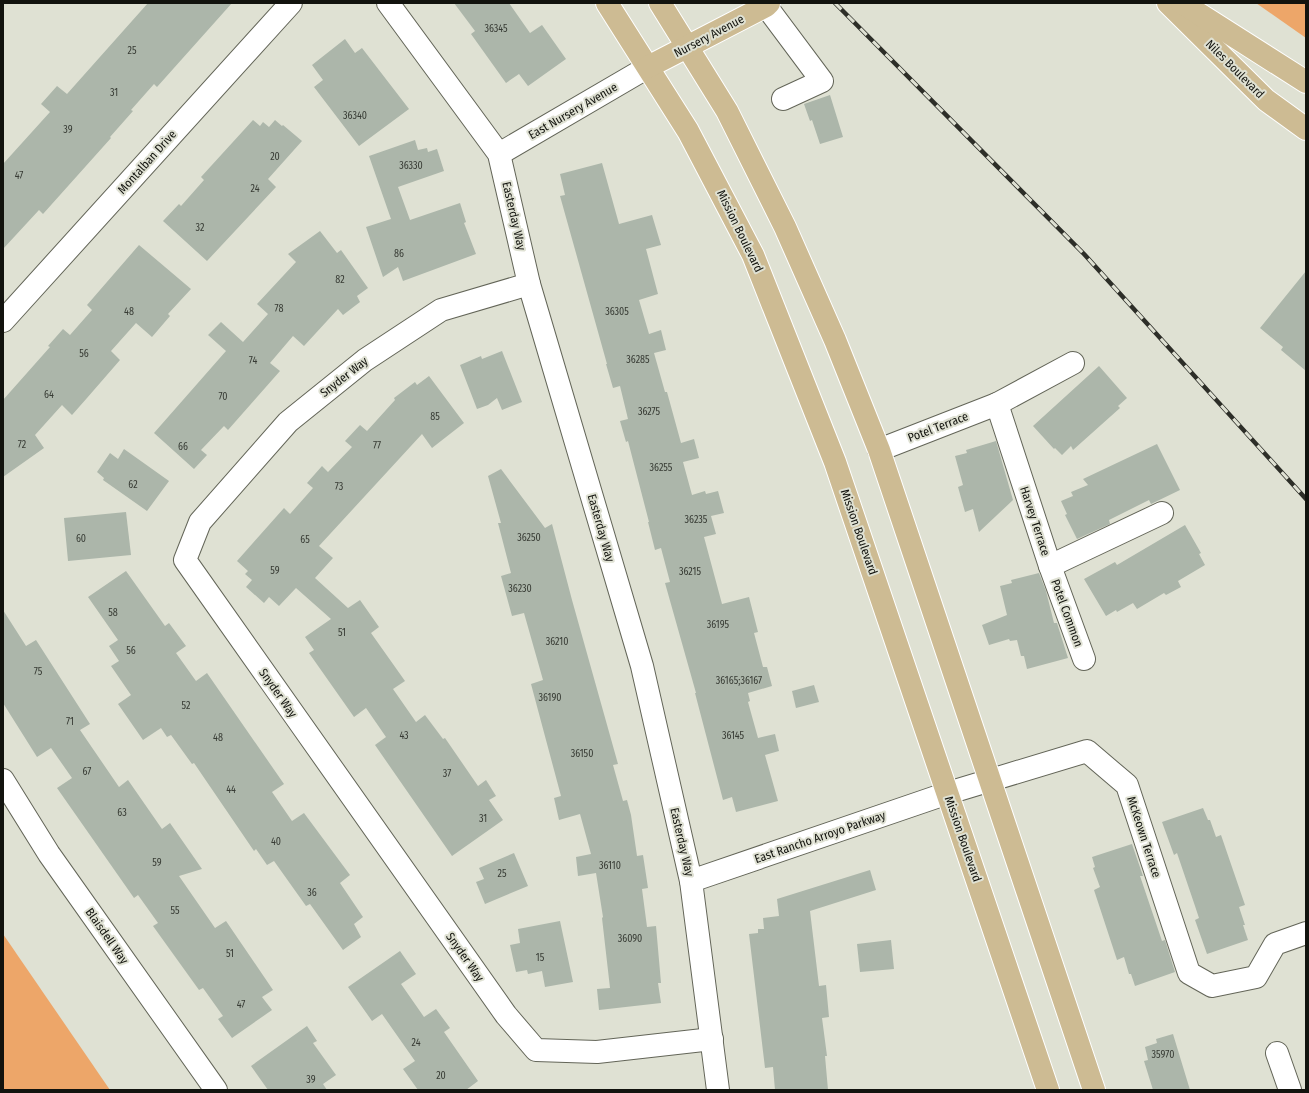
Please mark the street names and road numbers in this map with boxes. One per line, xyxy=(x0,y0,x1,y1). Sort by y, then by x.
street label: Nursery Avenue xyxy=(672,12,746,60)
street label: Niles Boulevard xyxy=(1203,37,1267,101)
street label: East Nursery Avenue xyxy=(526,80,620,142)
street label: Montalban Drive xyxy=(115,127,179,197)
street label: Easterday Way xyxy=(499,180,529,252)
street label: Mission Boulevard xyxy=(714,188,766,274)
street label: Snyder Way xyxy=(317,354,371,400)
street label: Potel Terrace xyxy=(906,409,970,445)
street label: Harvey Terrace xyxy=(1017,484,1053,558)
street label: Mission Boulevard xyxy=(838,487,880,577)
street label: Easterday Way xyxy=(585,492,618,564)
street label: Potel Common xyxy=(1048,577,1086,649)
street label: Snyder Way xyxy=(256,666,300,721)
street label: Mission Boulevard xyxy=(942,794,984,884)
street label: McKeown Terrace xyxy=(1124,795,1164,879)
street label: Easterday Way xyxy=(667,806,697,878)
street label: East Rancho Arroyo Parkway xyxy=(753,808,888,866)
street label: Blaisdell Way xyxy=(83,905,132,967)
street label: Snyder Way xyxy=(443,930,487,985)

